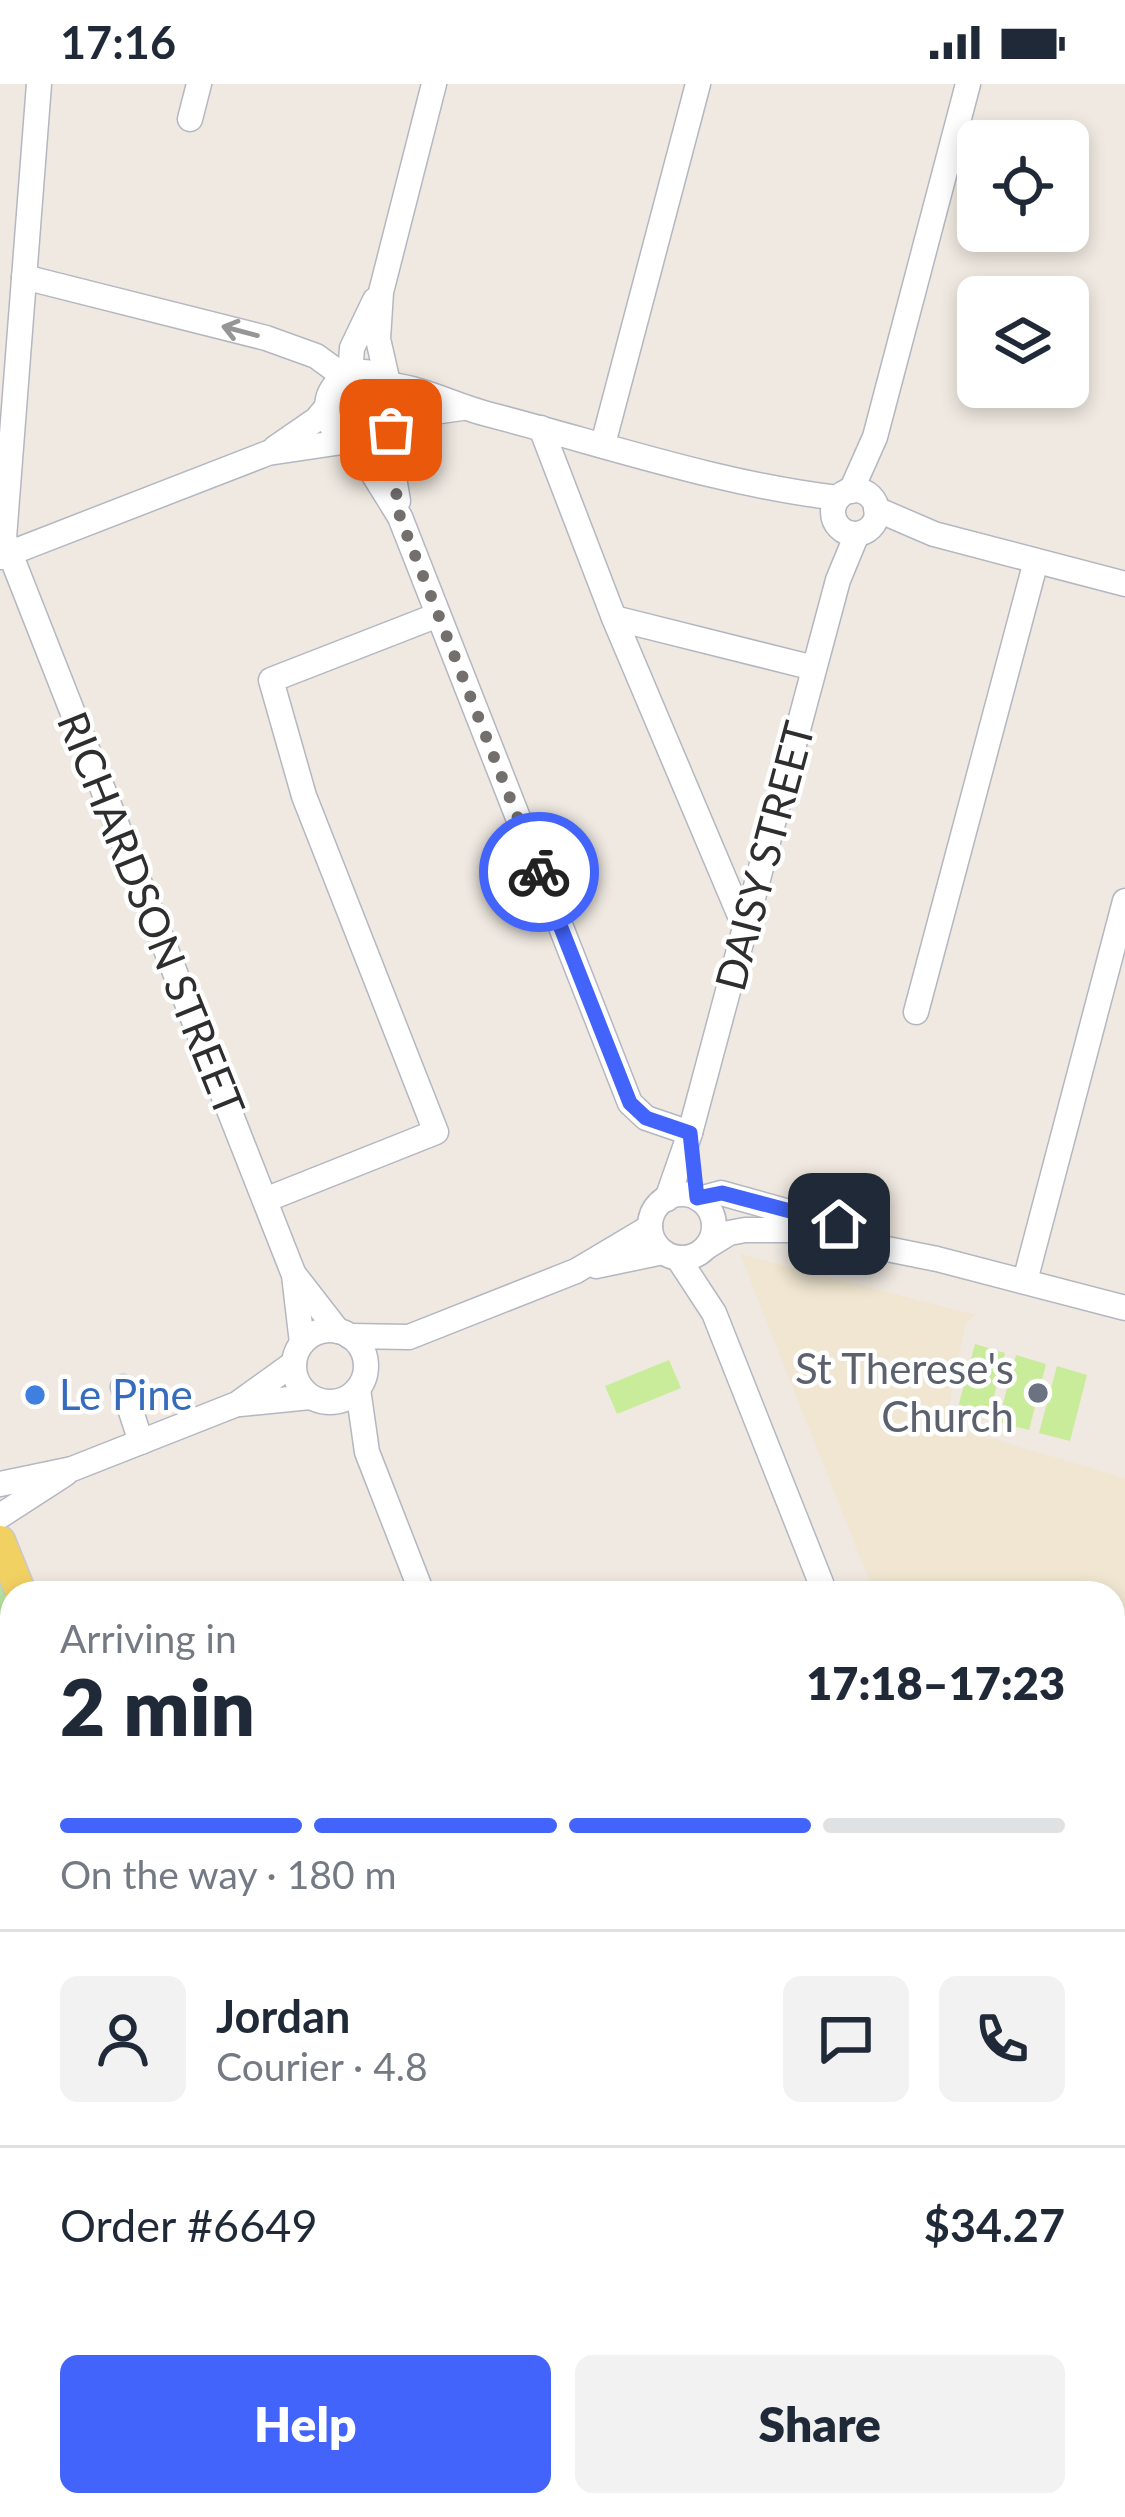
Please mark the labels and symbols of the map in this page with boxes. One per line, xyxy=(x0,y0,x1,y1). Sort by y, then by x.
one-way arrow xyxy=(221,319,259,341)
pin xyxy=(340,379,442,481)
street label: RICHARDSON STREET xyxy=(48,704,256,1123)
street label: DAISY STREET xyxy=(704,716,824,996)
courier xyxy=(479,812,599,932)
pin xyxy=(788,1173,890,1275)
place label: St Therese's Church xyxy=(795,1343,1014,1441)
place label: Le Pine xyxy=(59,1369,193,1419)
marker: St Therese's Church xyxy=(1025,1380,1051,1406)
marker: Le Pine xyxy=(22,1382,48,1408)

